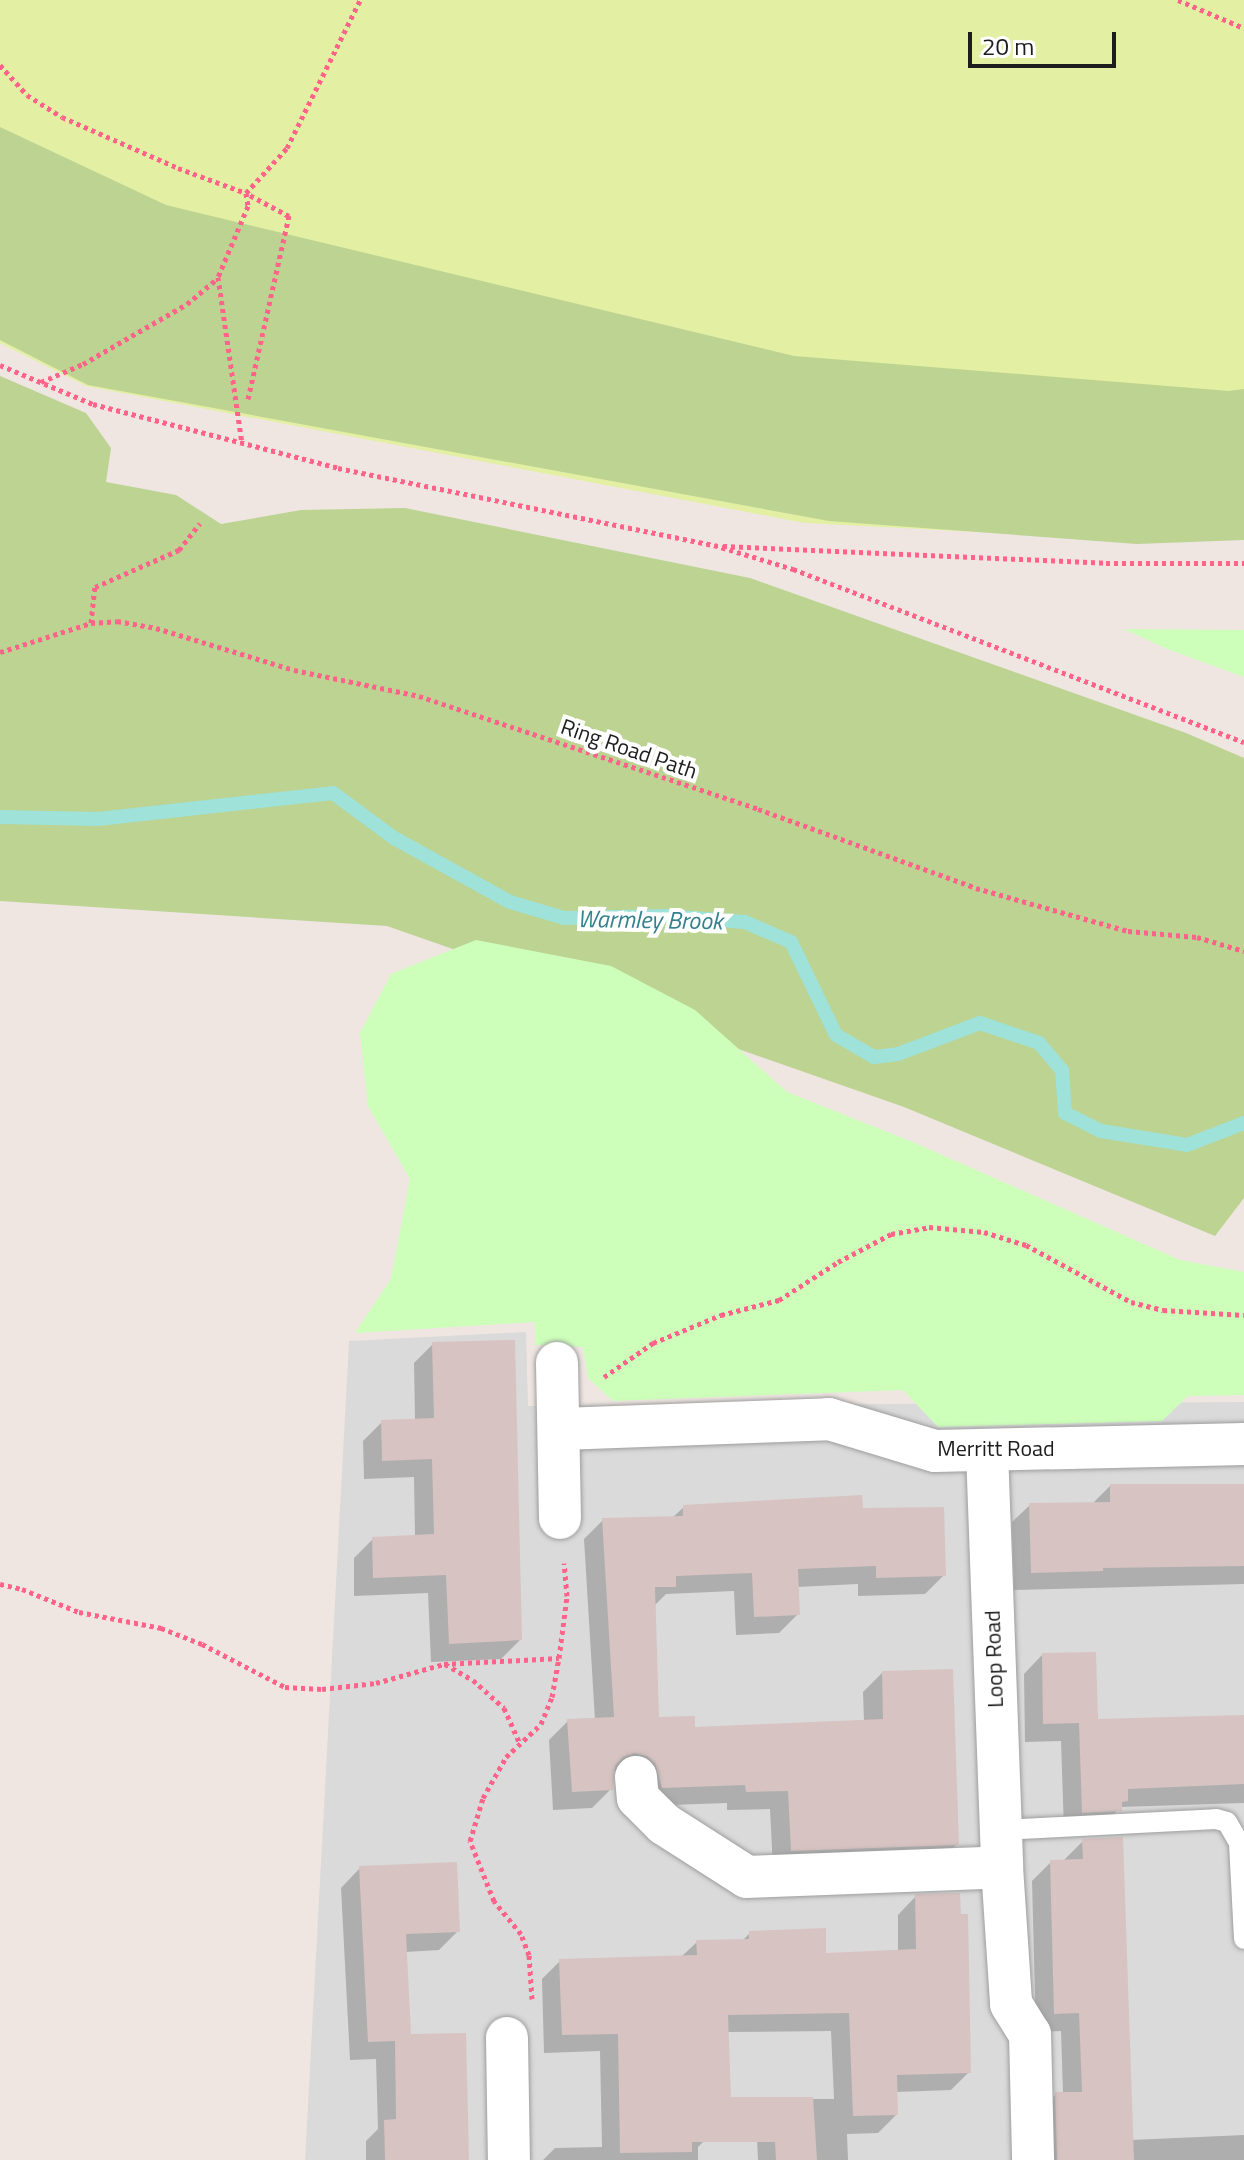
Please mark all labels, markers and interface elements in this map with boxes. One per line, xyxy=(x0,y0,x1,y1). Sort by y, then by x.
scale bar xyxy=(972,16,1120,66)
text: 20 m xyxy=(982,28,1034,64)
street label: Ring Road Path xyxy=(557,713,701,785)
water label: Warmley Brook xyxy=(577,904,723,936)
street label: Merritt Road xyxy=(937,1436,1055,1462)
street label: Loop Road xyxy=(979,1610,1009,1708)

